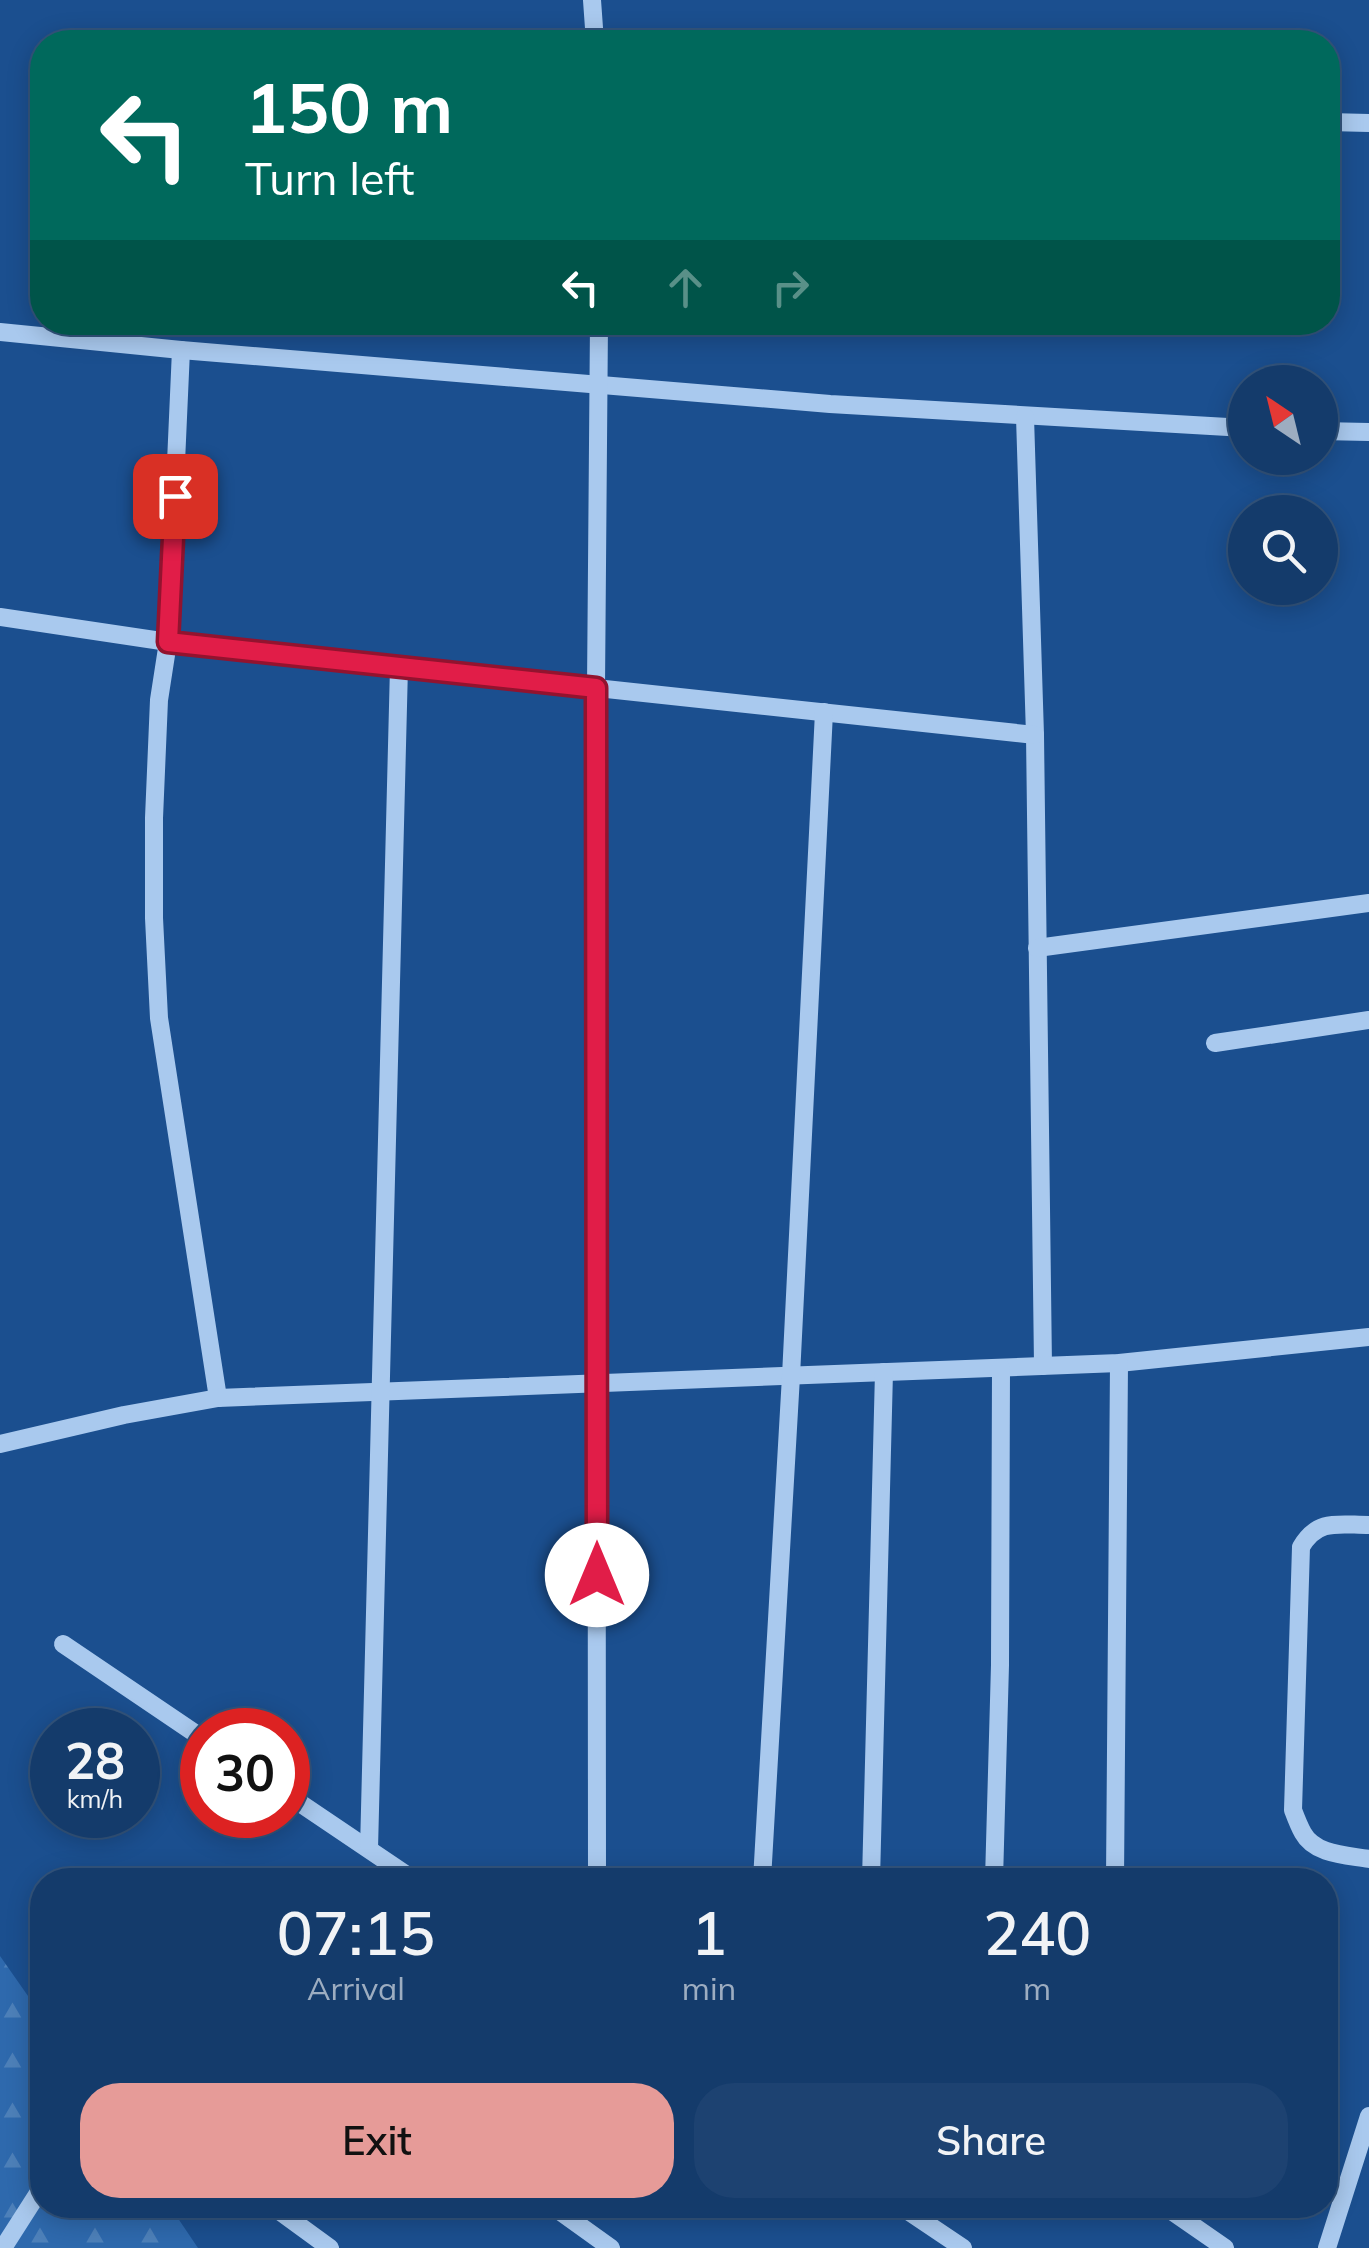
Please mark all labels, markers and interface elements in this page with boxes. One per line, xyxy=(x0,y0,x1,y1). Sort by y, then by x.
text: 150 m xyxy=(245,63,453,151)
icon: left xyxy=(80,70,210,200)
text: Turn left xyxy=(245,150,414,206)
icon: left xyxy=(553,260,608,315)
icon: ahead xyxy=(658,260,713,315)
icon: right xyxy=(763,260,818,315)
north arrow xyxy=(1228,365,1338,475)
map controls xyxy=(1228,365,1338,605)
pin xyxy=(133,454,218,539)
icon: arrive xyxy=(148,469,203,524)
button: search xyxy=(1228,495,1338,605)
position arrow xyxy=(545,1523,649,1627)
speed limit sign: 30 xyxy=(180,1708,310,1838)
text: 28 xyxy=(65,1729,125,1792)
text: km/h xyxy=(67,1783,123,1814)
text: 07:15 xyxy=(277,1895,435,1970)
text: 1 xyxy=(691,1895,727,1970)
text: 240 xyxy=(983,1895,1091,1970)
text: Arrival xyxy=(307,1968,405,2008)
text: min xyxy=(682,1968,736,2008)
text: m xyxy=(1023,1968,1051,2008)
button: Exit xyxy=(80,2083,674,2198)
button: Share xyxy=(694,2083,1288,2198)

